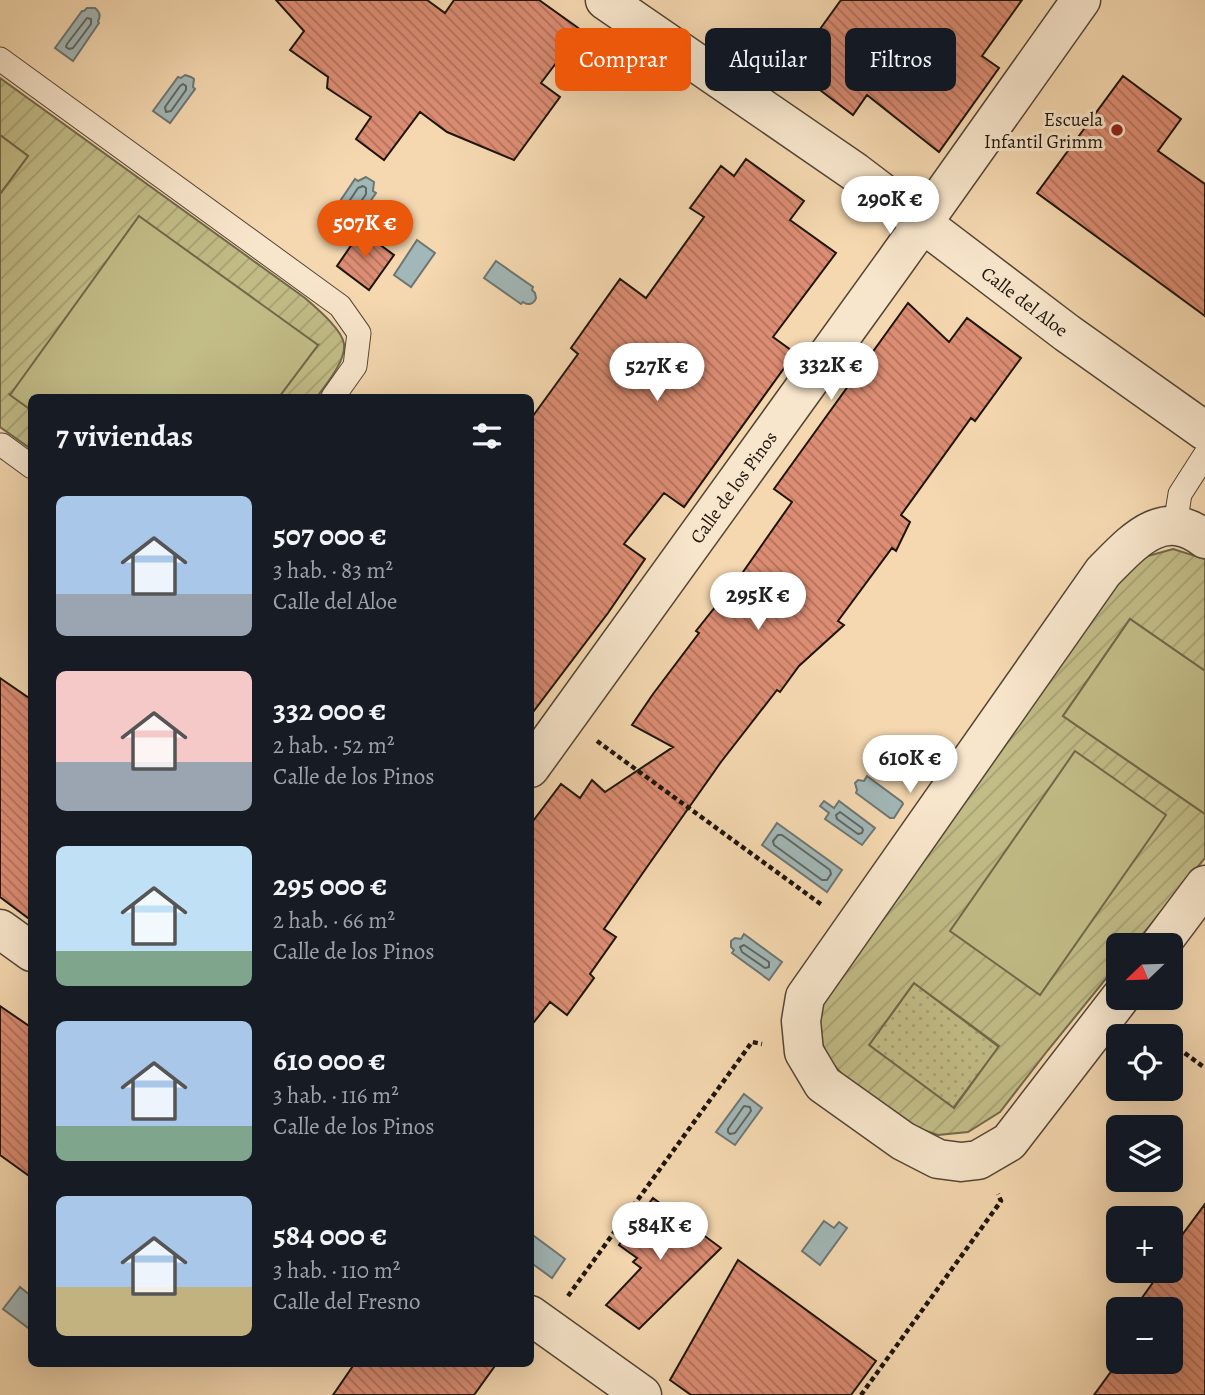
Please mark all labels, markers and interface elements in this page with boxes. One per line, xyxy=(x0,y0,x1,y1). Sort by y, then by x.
chip: Comprar xyxy=(555,28,691,91)
chip: Alquilar xyxy=(705,28,831,91)
chip: Filtros xyxy=(845,28,956,91)
place label: Escuela Infantil Grimm xyxy=(984,107,1103,155)
marker: Escuela Infantil Grimm xyxy=(1109,122,1125,138)
pin: 290K € xyxy=(833,176,947,236)
text: 290K € xyxy=(857,183,923,214)
pin: 507K € xyxy=(308,201,422,260)
text: 507K € xyxy=(333,207,397,238)
street label: Calle del Aloe xyxy=(976,261,1073,343)
pin: 332K € xyxy=(774,342,888,402)
pin: 527K € xyxy=(600,344,714,403)
text: 332K € xyxy=(799,349,863,380)
text: 527K € xyxy=(625,350,689,381)
text: 7 viviendas xyxy=(56,416,193,456)
icon: filters xyxy=(468,417,506,455)
street label: Calle de los Pinos xyxy=(684,426,784,549)
text: 507 000 € xyxy=(273,515,387,555)
icon: home xyxy=(112,524,196,608)
text: 3 hab. · 83 m² xyxy=(273,555,393,586)
pin: 295K € xyxy=(701,572,815,632)
text: 295K € xyxy=(726,579,790,610)
text: Calle del Aloe xyxy=(273,586,397,617)
text: 332 000 € xyxy=(273,690,386,730)
icon: home xyxy=(112,699,196,783)
text: 2 hab. · 52 m² xyxy=(273,730,395,761)
pin: 610K € xyxy=(853,736,967,795)
text: 610K € xyxy=(879,742,941,773)
text: Calle de los Pinos xyxy=(273,761,435,792)
text: 295 000 € xyxy=(273,865,387,905)
icon: home xyxy=(112,874,196,958)
text: 2 hab. · 66 m² xyxy=(273,905,395,936)
north arrow xyxy=(1106,933,1183,1010)
map controls xyxy=(1106,933,1183,1374)
text: Calle de los Pinos xyxy=(273,936,435,967)
button: locate xyxy=(1106,1024,1183,1101)
text: 610 000 € xyxy=(273,1040,386,1080)
icon: home xyxy=(112,1049,196,1133)
text: 3 hab. · 116 m² xyxy=(273,1080,399,1111)
text: Calle de los Pinos xyxy=(273,1111,435,1142)
button: layers xyxy=(1106,1115,1183,1192)
pin: 584K € xyxy=(603,1202,717,1262)
button: + xyxy=(1106,1206,1183,1283)
text: 584K € xyxy=(628,1209,692,1240)
text: 584 000 € xyxy=(273,1215,387,1255)
icon: home xyxy=(112,1224,196,1308)
text: 3 hab. · 110 m² xyxy=(273,1255,400,1286)
text: Calle del Fresno xyxy=(273,1286,421,1317)
button: − xyxy=(1106,1297,1183,1374)

